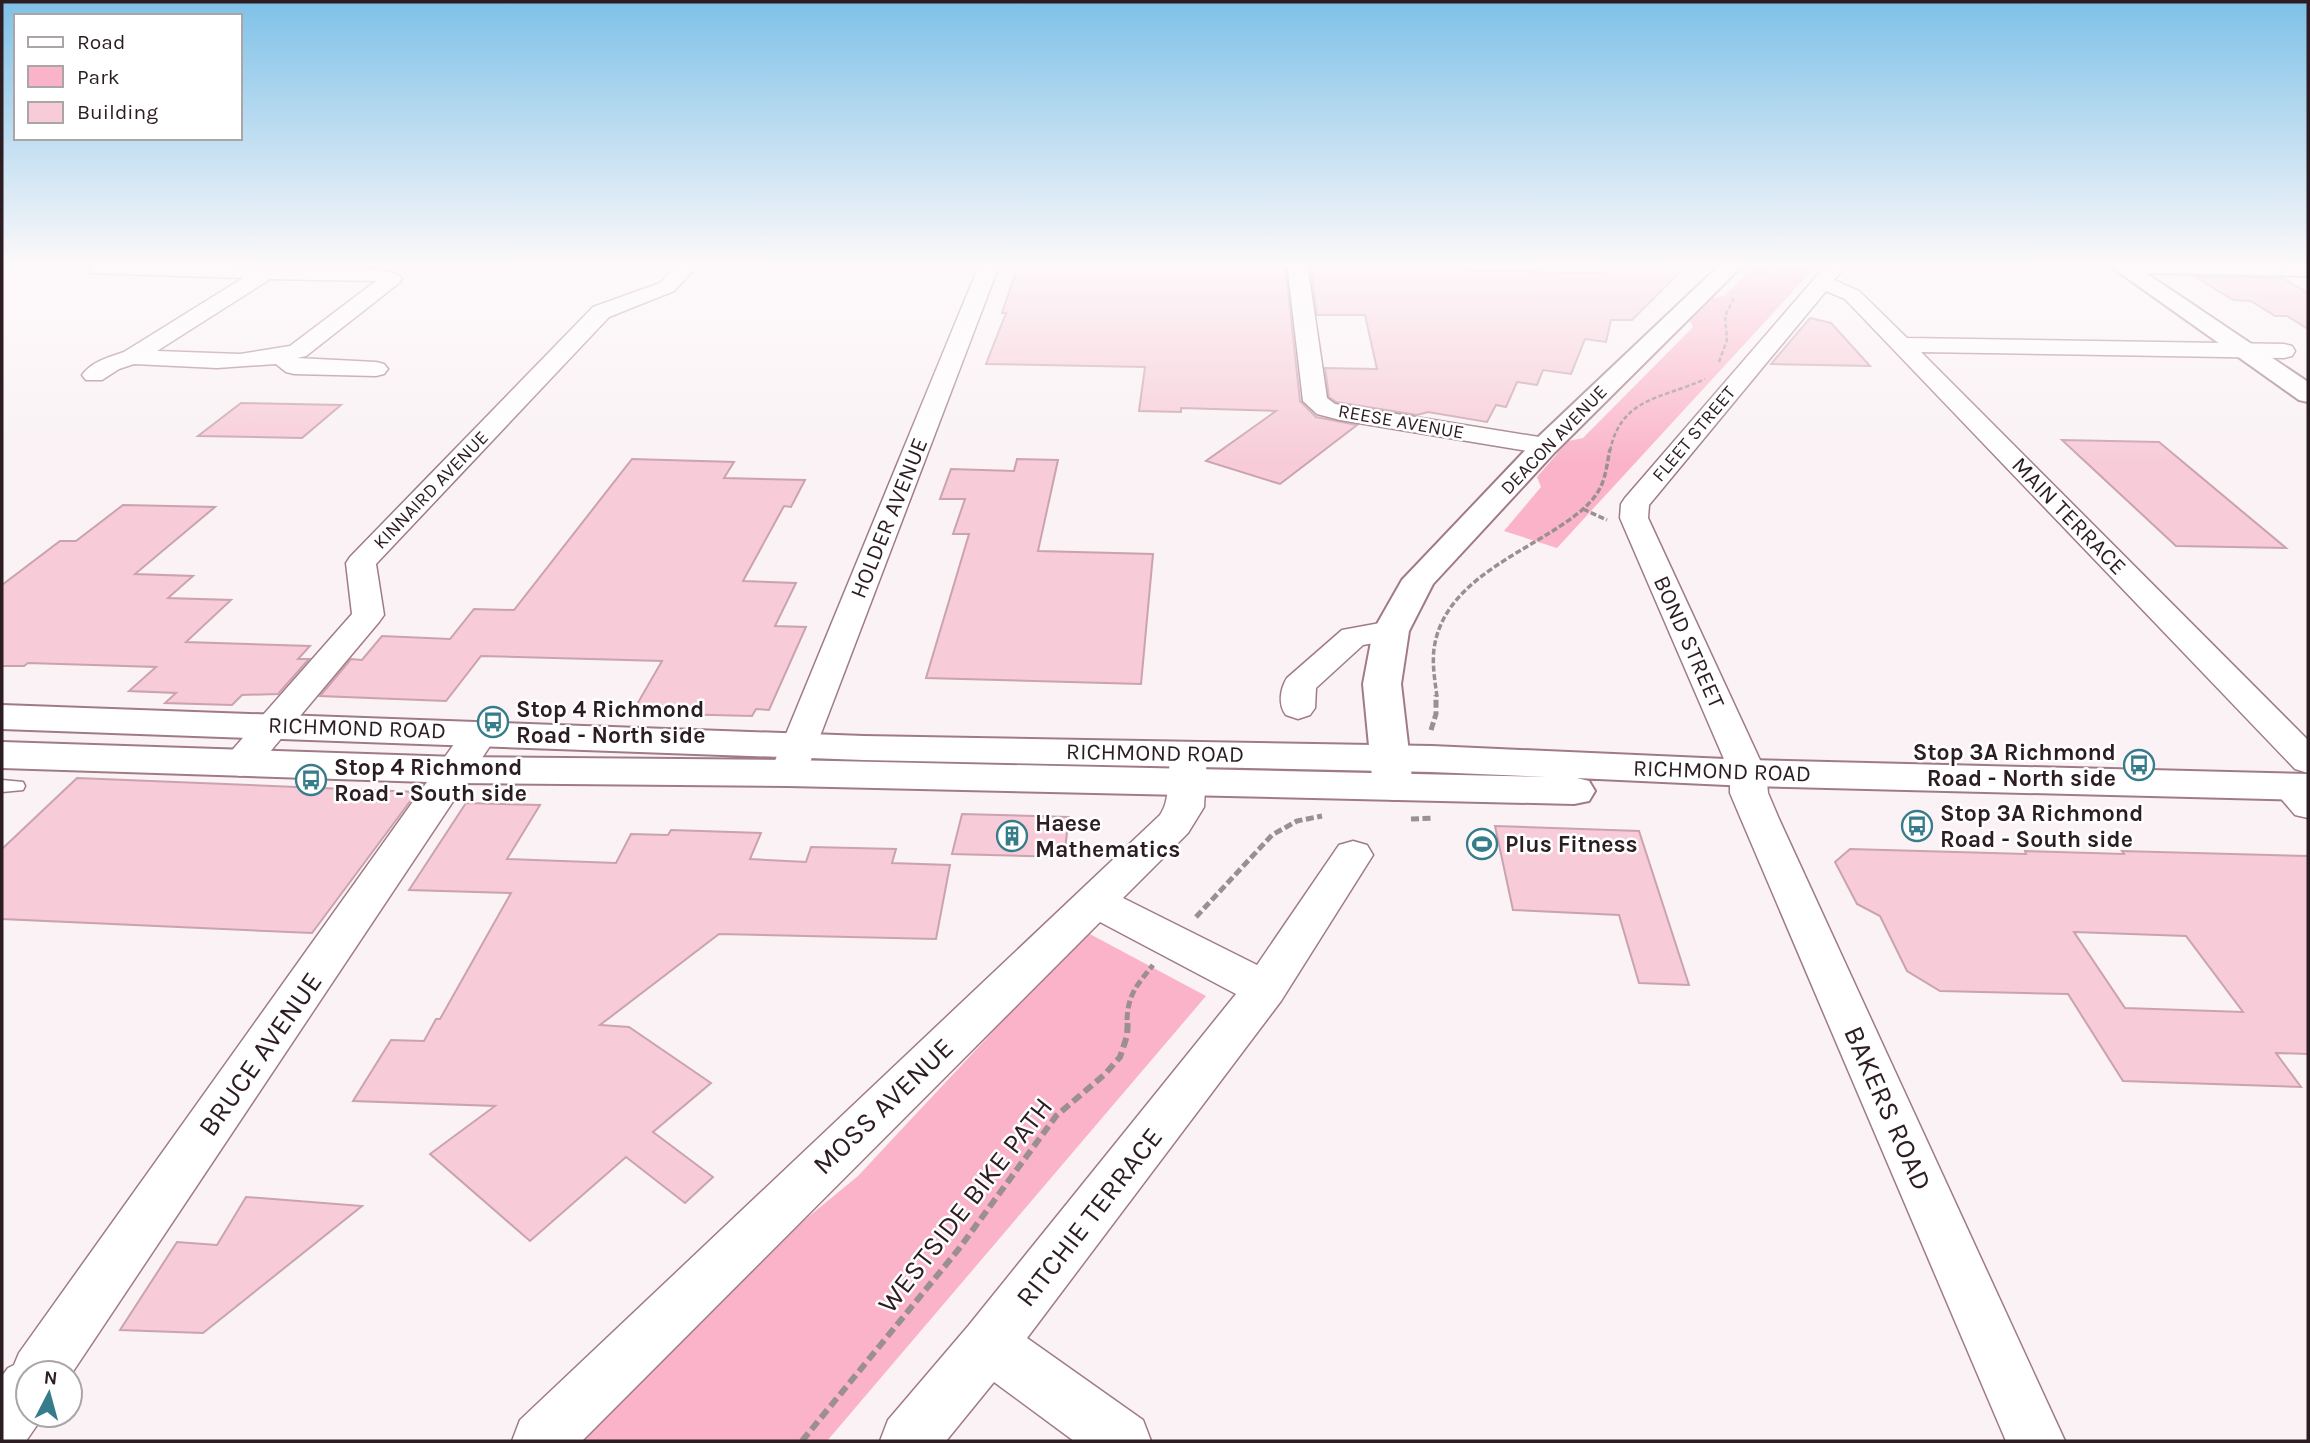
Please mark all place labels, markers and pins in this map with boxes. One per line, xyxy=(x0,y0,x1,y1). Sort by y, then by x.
place label: Stop 4 Richmond Road - North side xyxy=(516,696,705,749)
bus stop icon: Stop 4 Richmond Road - North side xyxy=(476,705,510,739)
place label: Stop 3A Richmond Road - North side xyxy=(1913,739,2116,792)
bus stop icon: Stop 3A Richmond Road - North side xyxy=(2122,748,2156,782)
place label: Stop 4 Richmond Road - South side xyxy=(334,754,527,807)
bus stop icon: Stop 4 Richmond Road - South side xyxy=(294,763,328,797)
place label: Stop 3A Richmond Road - South side xyxy=(1940,800,2143,853)
bus stop icon: Stop 3A Richmond Road - South side xyxy=(1900,809,1934,843)
place label: Haese Mathematics xyxy=(1035,810,1180,863)
building icon: Haese Mathematics xyxy=(995,819,1029,853)
sports icon: Plus Fitness xyxy=(1465,827,1499,861)
place label: Plus Fitness xyxy=(1505,831,1638,858)

